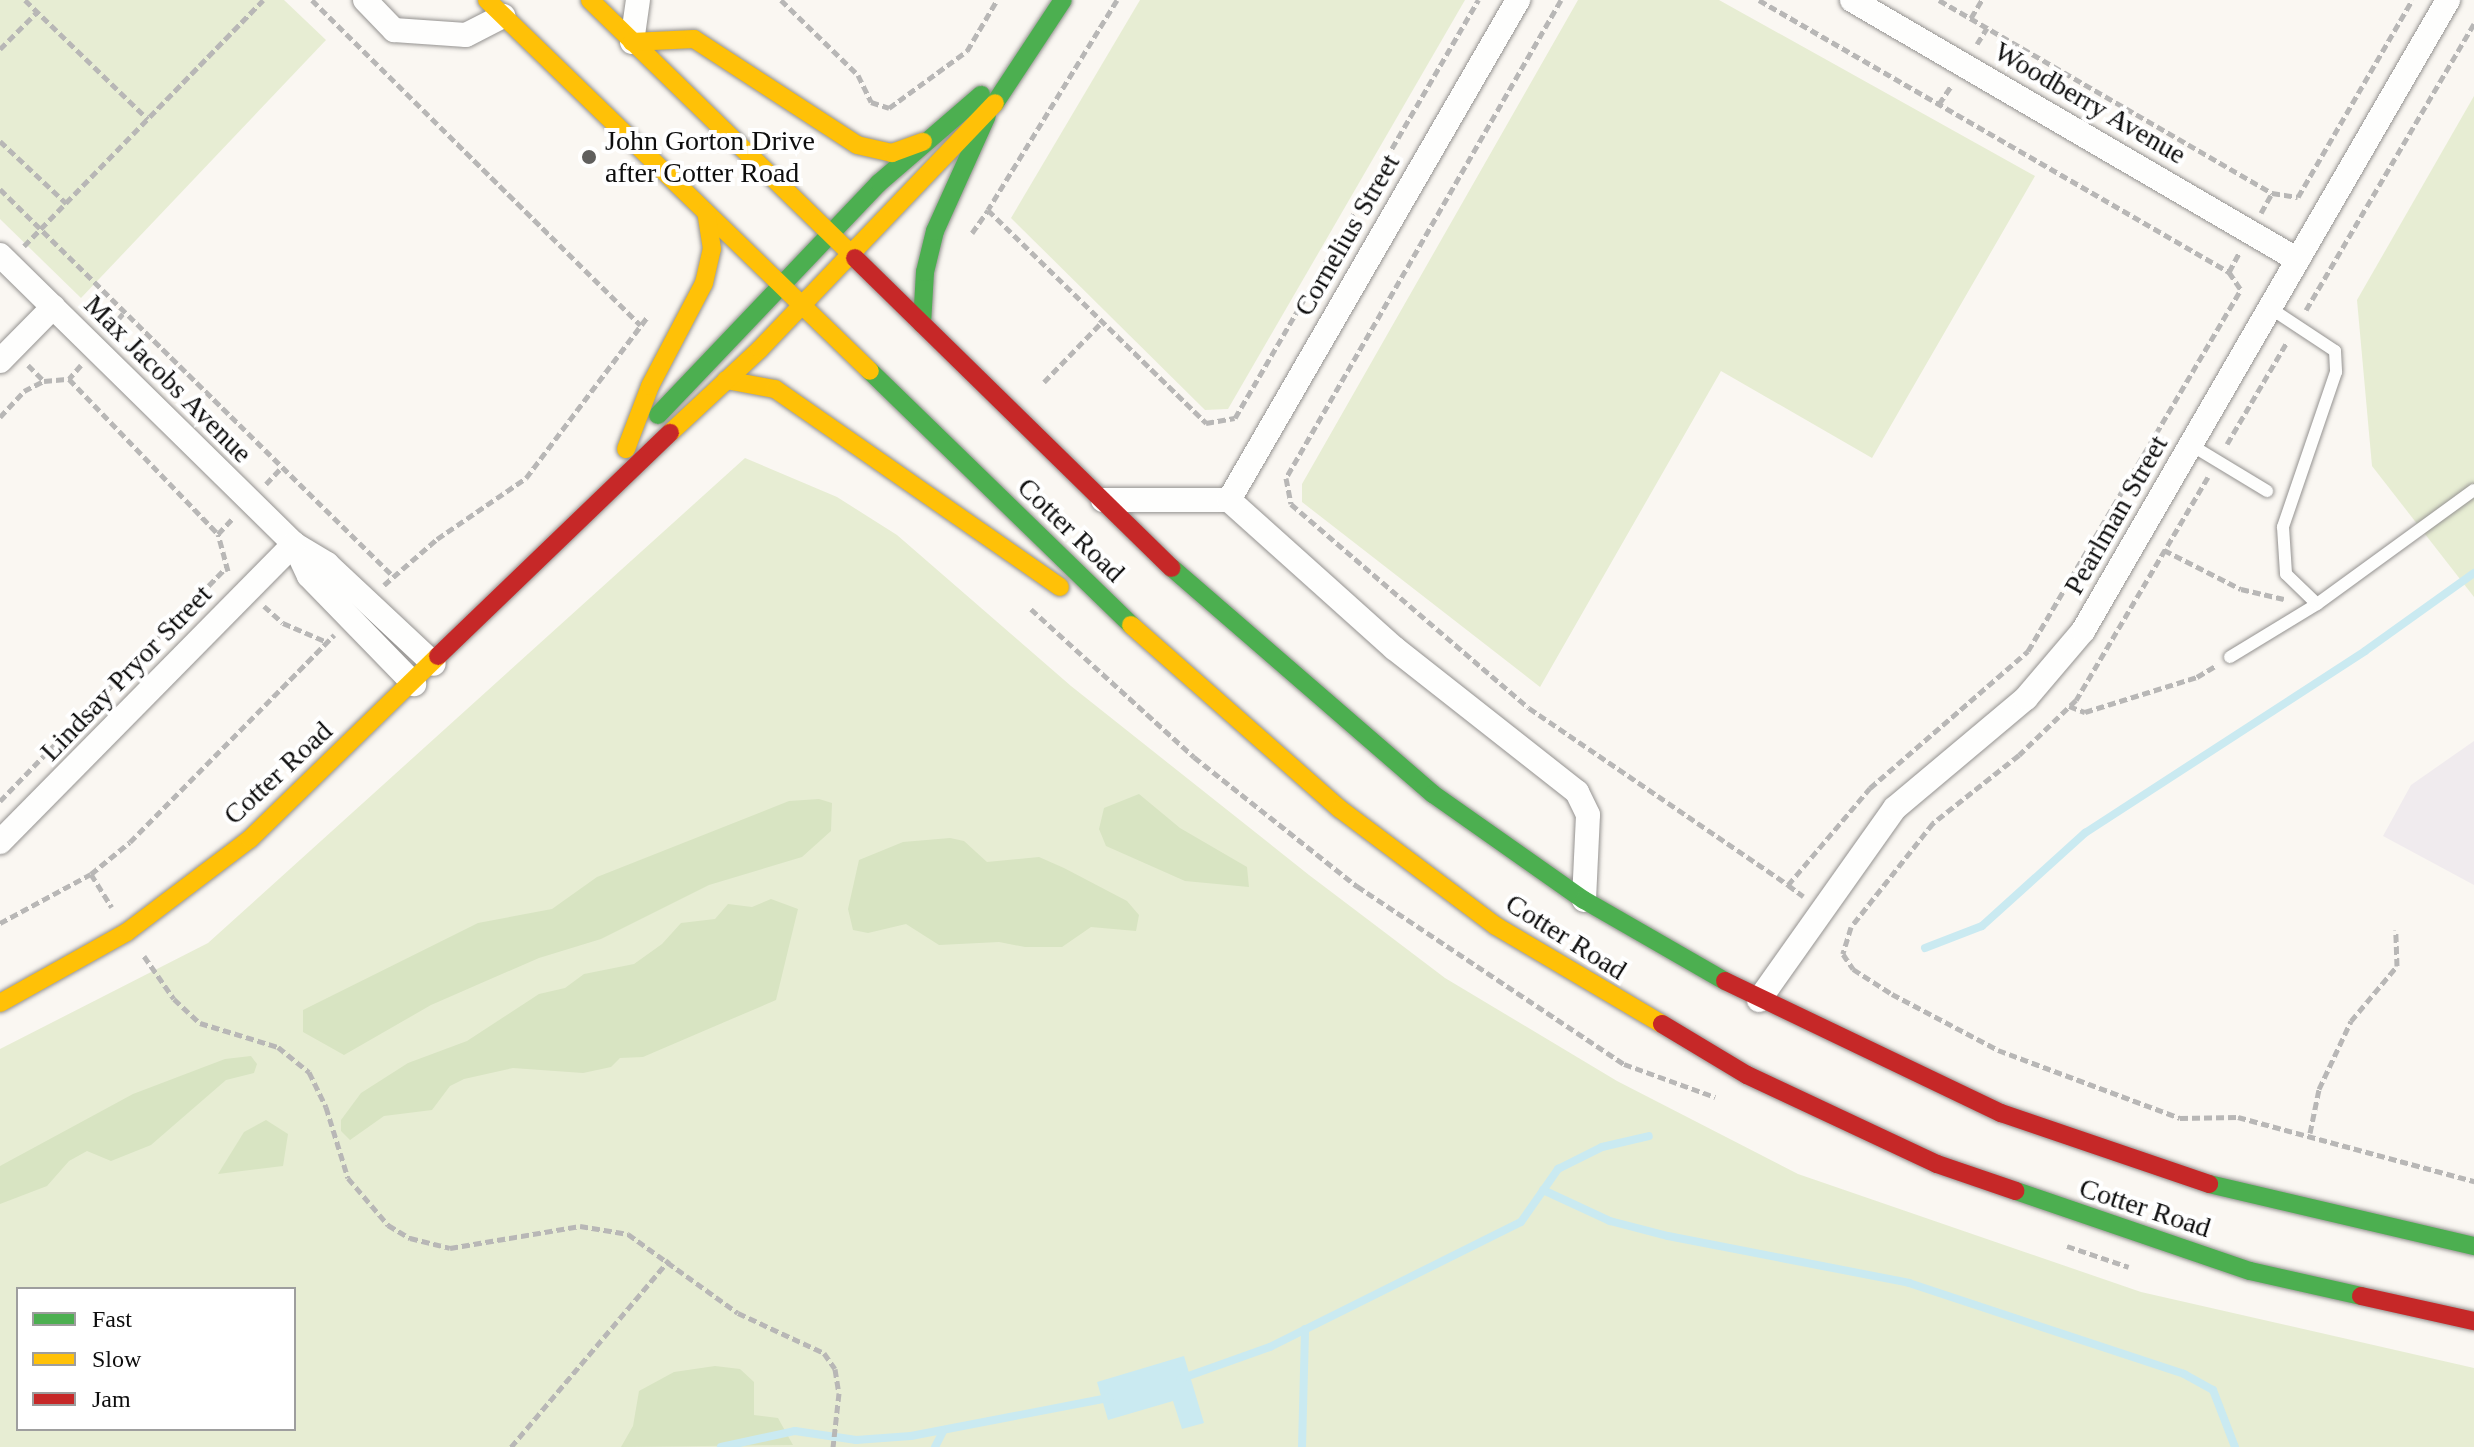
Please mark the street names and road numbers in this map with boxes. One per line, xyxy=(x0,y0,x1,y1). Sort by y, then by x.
street label: Woodberry Avenue xyxy=(1988,34,2192,172)
street label: Cornelius Street xyxy=(1287,148,1407,322)
street label: Max Jacobs Avenue xyxy=(77,288,259,470)
street label: Pearlman Street xyxy=(2057,430,2175,600)
street label: Cotter Road xyxy=(1010,471,1132,589)
street label: Lindsay Pryor Street xyxy=(33,578,219,768)
street label: Cotter Road xyxy=(217,714,339,832)
street label: Cotter Road xyxy=(1499,887,1633,987)
street label: Cotter Road xyxy=(2075,1171,2215,1245)

